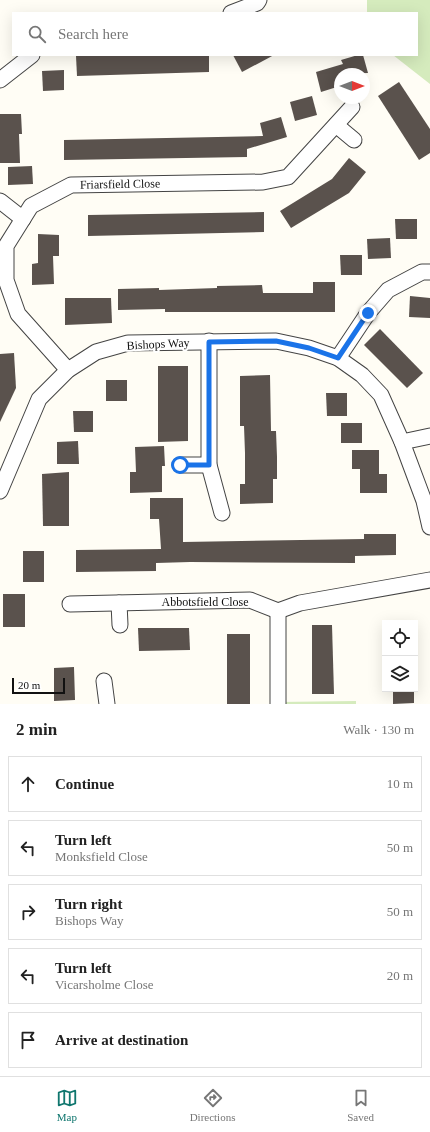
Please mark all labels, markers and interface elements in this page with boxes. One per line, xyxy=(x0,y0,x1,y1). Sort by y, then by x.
search box xyxy=(12,12,418,56)
icon: search xyxy=(26,23,48,45)
text: Search here xyxy=(58,26,128,42)
north arrow xyxy=(334,68,370,104)
street label: Friarsfield Close xyxy=(80,176,160,192)
route end xyxy=(359,304,377,322)
street label: Bishops Way xyxy=(126,335,190,353)
route start xyxy=(171,456,189,474)
street label: Abbotsfield Close xyxy=(162,595,249,609)
map controls xyxy=(382,620,418,692)
button: locate xyxy=(382,620,418,656)
button: layers xyxy=(382,656,418,692)
scale bar xyxy=(12,676,65,695)
text: 20 m xyxy=(18,679,40,691)
text: 2 min xyxy=(16,720,57,739)
text: Walk · 130 m xyxy=(343,722,414,737)
icon: ahead xyxy=(17,773,39,795)
text: Continue xyxy=(55,776,114,792)
text: 10 m xyxy=(387,776,413,791)
text: Turn left xyxy=(55,832,112,848)
icon: left xyxy=(17,837,39,859)
text: 50 m xyxy=(387,840,413,855)
text: Monksfield Close xyxy=(55,849,148,864)
text: Turn right xyxy=(55,896,122,912)
icon: right xyxy=(17,901,39,923)
text: 50 m xyxy=(387,904,413,919)
text: Bishops Way xyxy=(55,913,123,928)
text: Turn left xyxy=(55,960,112,976)
icon: left xyxy=(17,965,39,987)
text: 20 m xyxy=(387,968,413,983)
text: Vicarsholme Close xyxy=(55,977,154,992)
icon: arrive xyxy=(17,1029,39,1051)
text: Arrive at destination xyxy=(55,1032,188,1048)
tab: Map xyxy=(56,1087,78,1123)
tab: Directions xyxy=(190,1087,235,1123)
tab: Saved xyxy=(347,1087,374,1123)

